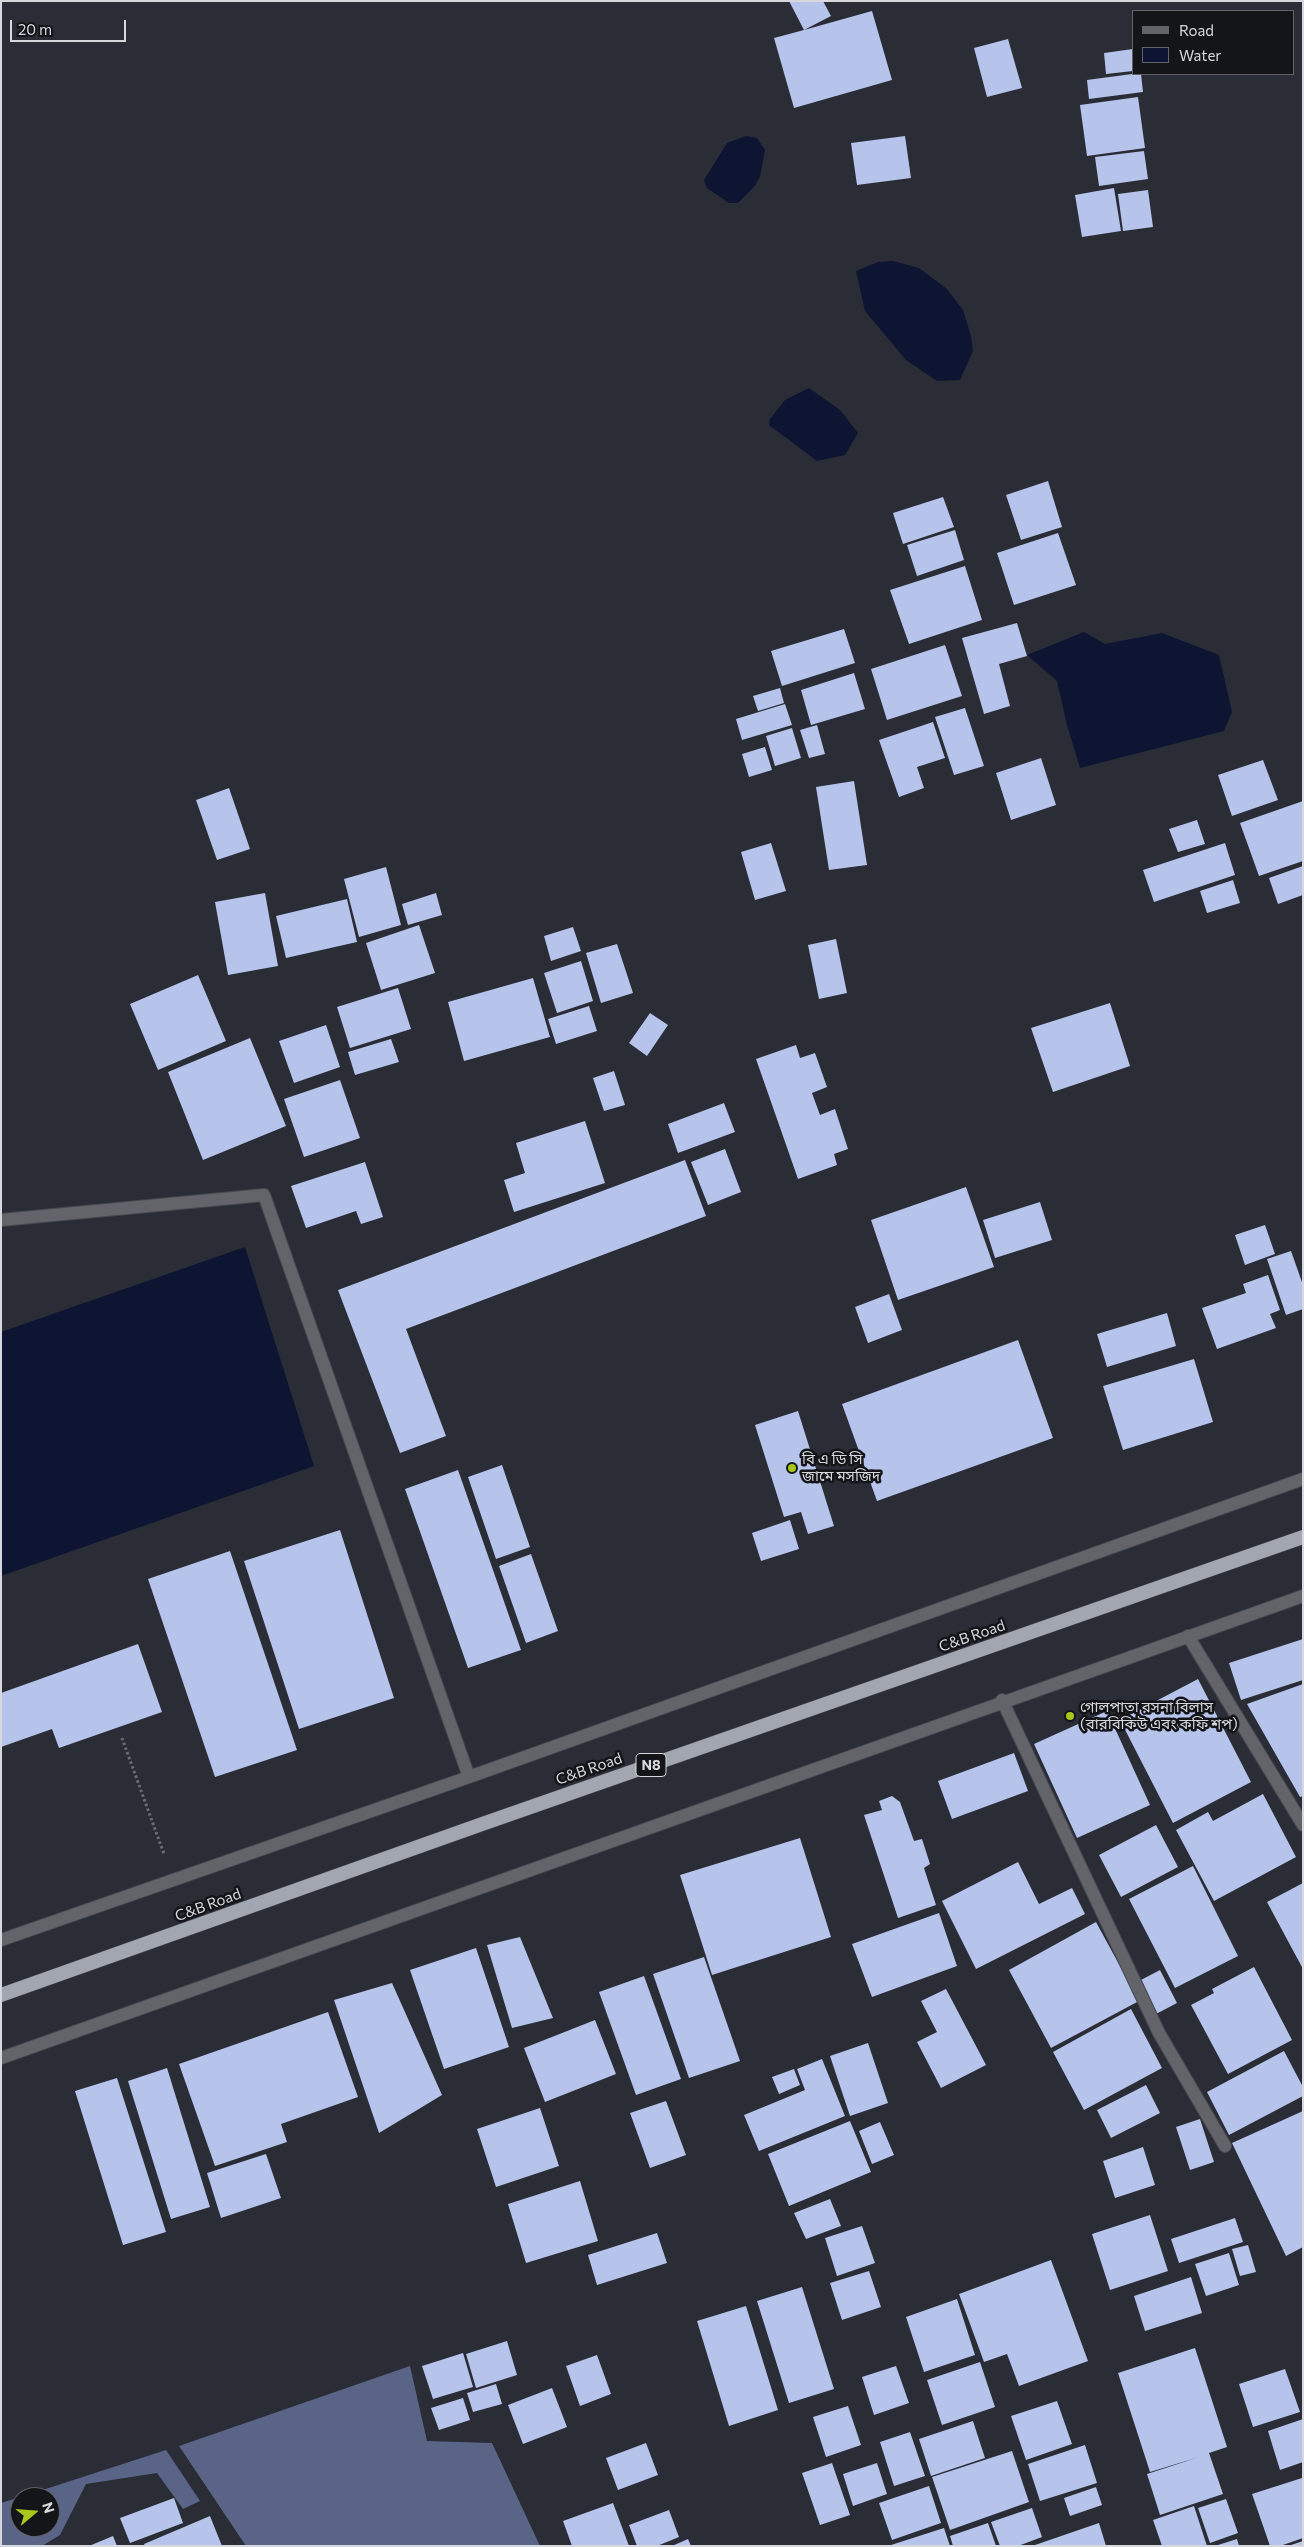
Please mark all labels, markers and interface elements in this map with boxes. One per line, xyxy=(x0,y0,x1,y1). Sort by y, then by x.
scale bar xyxy=(12,10,129,42)
legend xyxy=(1132,10,1294,75)
text: 20 m xyxy=(18,20,52,38)
text: Road xyxy=(1179,21,1214,39)
text: Water xyxy=(1179,46,1221,64)
place label: বি এ ডি সি জামে মসজিদ xyxy=(802,1450,880,1485)
marker: বি এ ডি সি জামে মসজিদ xyxy=(786,1462,798,1474)
street label: C&B Road xyxy=(937,1616,1007,1656)
place label: গোলপাতা রসনা বিলাস (বারবিকিউ এবং কফি শপ) xyxy=(1080,1698,1238,1733)
marker: গোলপাতা রসনা বিলাস (বারবিকিউ এবং কফি শপ) xyxy=(1064,1710,1076,1722)
street label: C&B Road xyxy=(554,1749,624,1789)
road number: N8 xyxy=(636,1754,666,1776)
street label: C&B Road xyxy=(173,1885,243,1925)
north arrow xyxy=(10,2487,60,2537)
text: N xyxy=(39,2500,58,2515)

